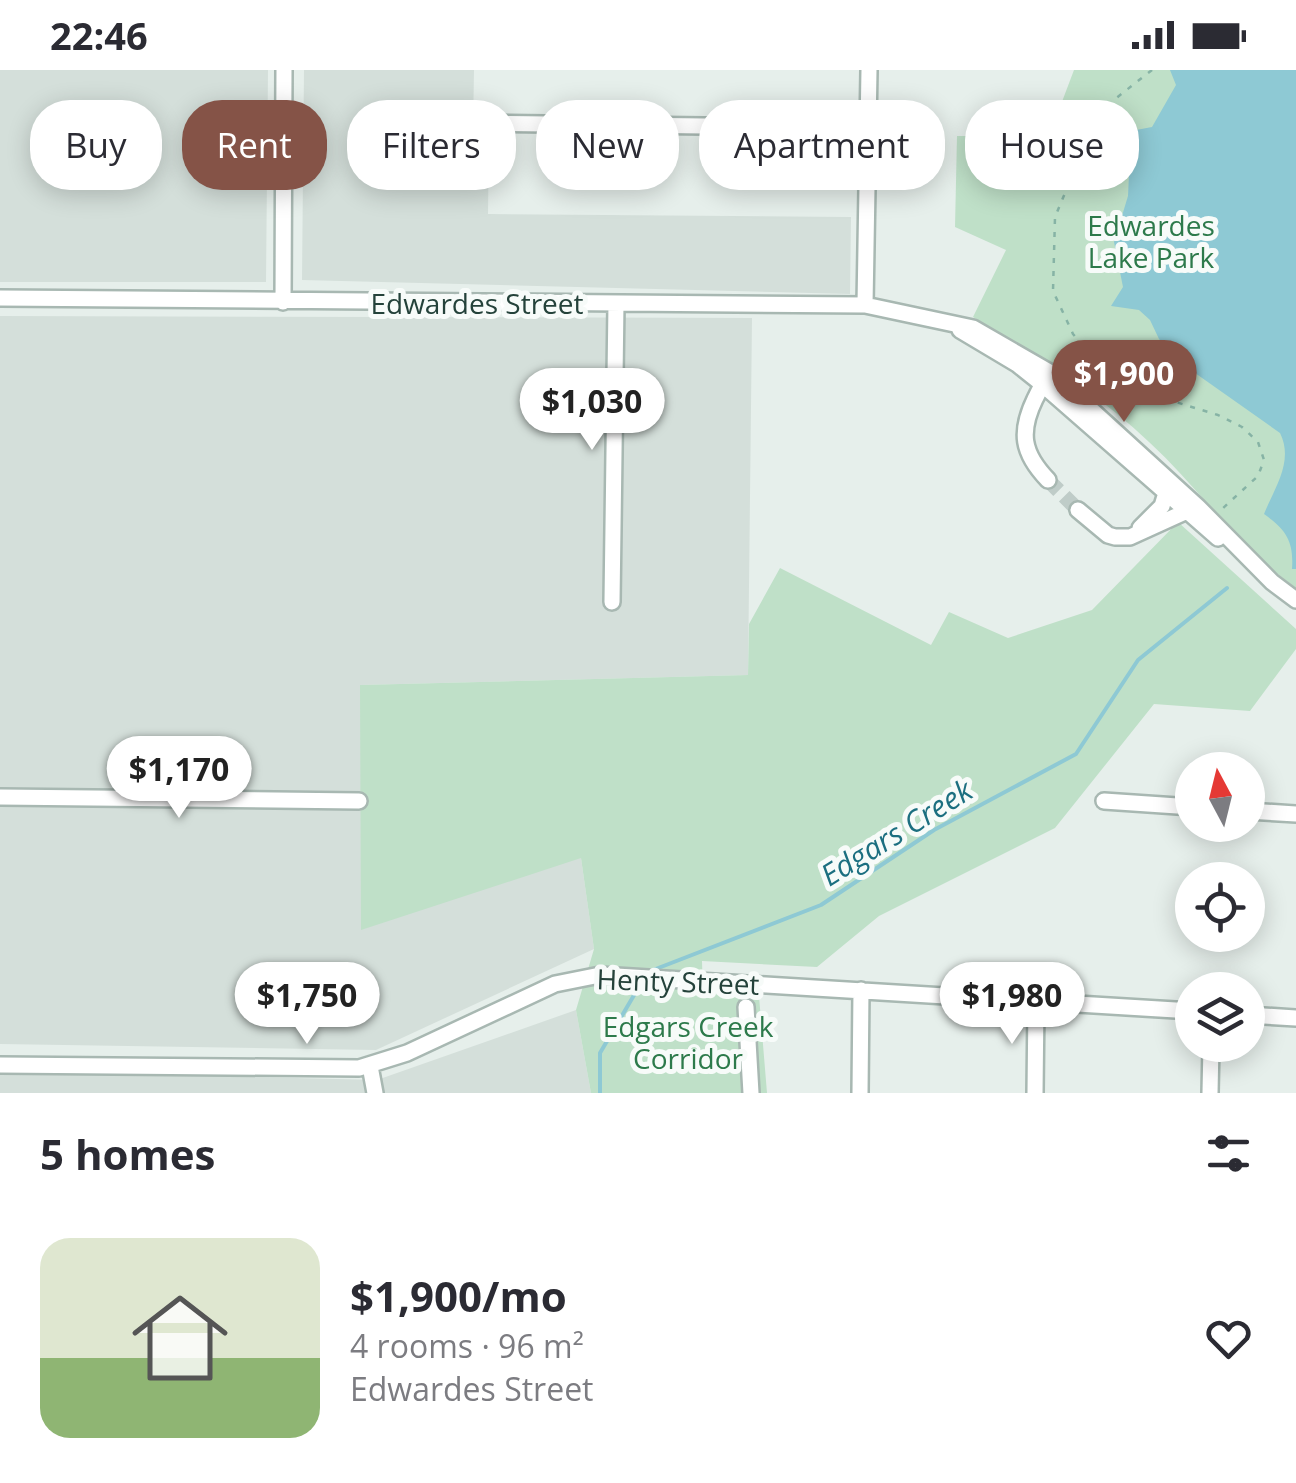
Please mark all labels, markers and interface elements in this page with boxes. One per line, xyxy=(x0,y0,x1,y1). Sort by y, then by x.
text: 22:46 xyxy=(50,9,148,61)
chip: Buy xyxy=(30,100,162,190)
chip: Rent xyxy=(182,100,327,190)
chip: Filters xyxy=(347,100,516,190)
chip: New xyxy=(536,100,679,190)
chip: Apartment xyxy=(699,100,945,190)
chip: House xyxy=(965,100,1139,190)
park label: Edwardes Lake Park xyxy=(1087,206,1215,276)
street label: Edwardes Street xyxy=(370,284,584,322)
pin: $1,900 xyxy=(1043,340,1205,425)
text: $1,900 xyxy=(1074,351,1174,394)
pin: $1,030 xyxy=(511,368,673,453)
text: $1,030 xyxy=(542,379,642,422)
pin: $1,170 xyxy=(98,736,260,821)
text: $1,170 xyxy=(129,747,229,790)
north arrow xyxy=(1175,752,1265,842)
map controls xyxy=(1175,752,1265,1062)
water label: Edgars Creek xyxy=(812,768,981,895)
button: locate xyxy=(1175,862,1265,952)
street label: Henty Street xyxy=(596,959,760,1003)
pin: $1,750 xyxy=(226,962,388,1047)
pin: $1,980 xyxy=(931,962,1093,1047)
button: layers xyxy=(1175,972,1265,1062)
text: $1,750 xyxy=(257,973,357,1016)
text: $1,980 xyxy=(962,973,1062,1016)
park label: Edgars Creek Corridor xyxy=(603,1007,774,1077)
text: 5 homes xyxy=(40,1125,215,1182)
icon: filters xyxy=(1201,1126,1256,1181)
text: $1,900/mo xyxy=(350,1267,567,1324)
icon: home xyxy=(120,1278,240,1398)
icon: heart xyxy=(1201,1311,1256,1366)
text: 4 rooms · 96 m² xyxy=(350,1324,584,1367)
text: Edwardes Street xyxy=(350,1367,594,1410)

